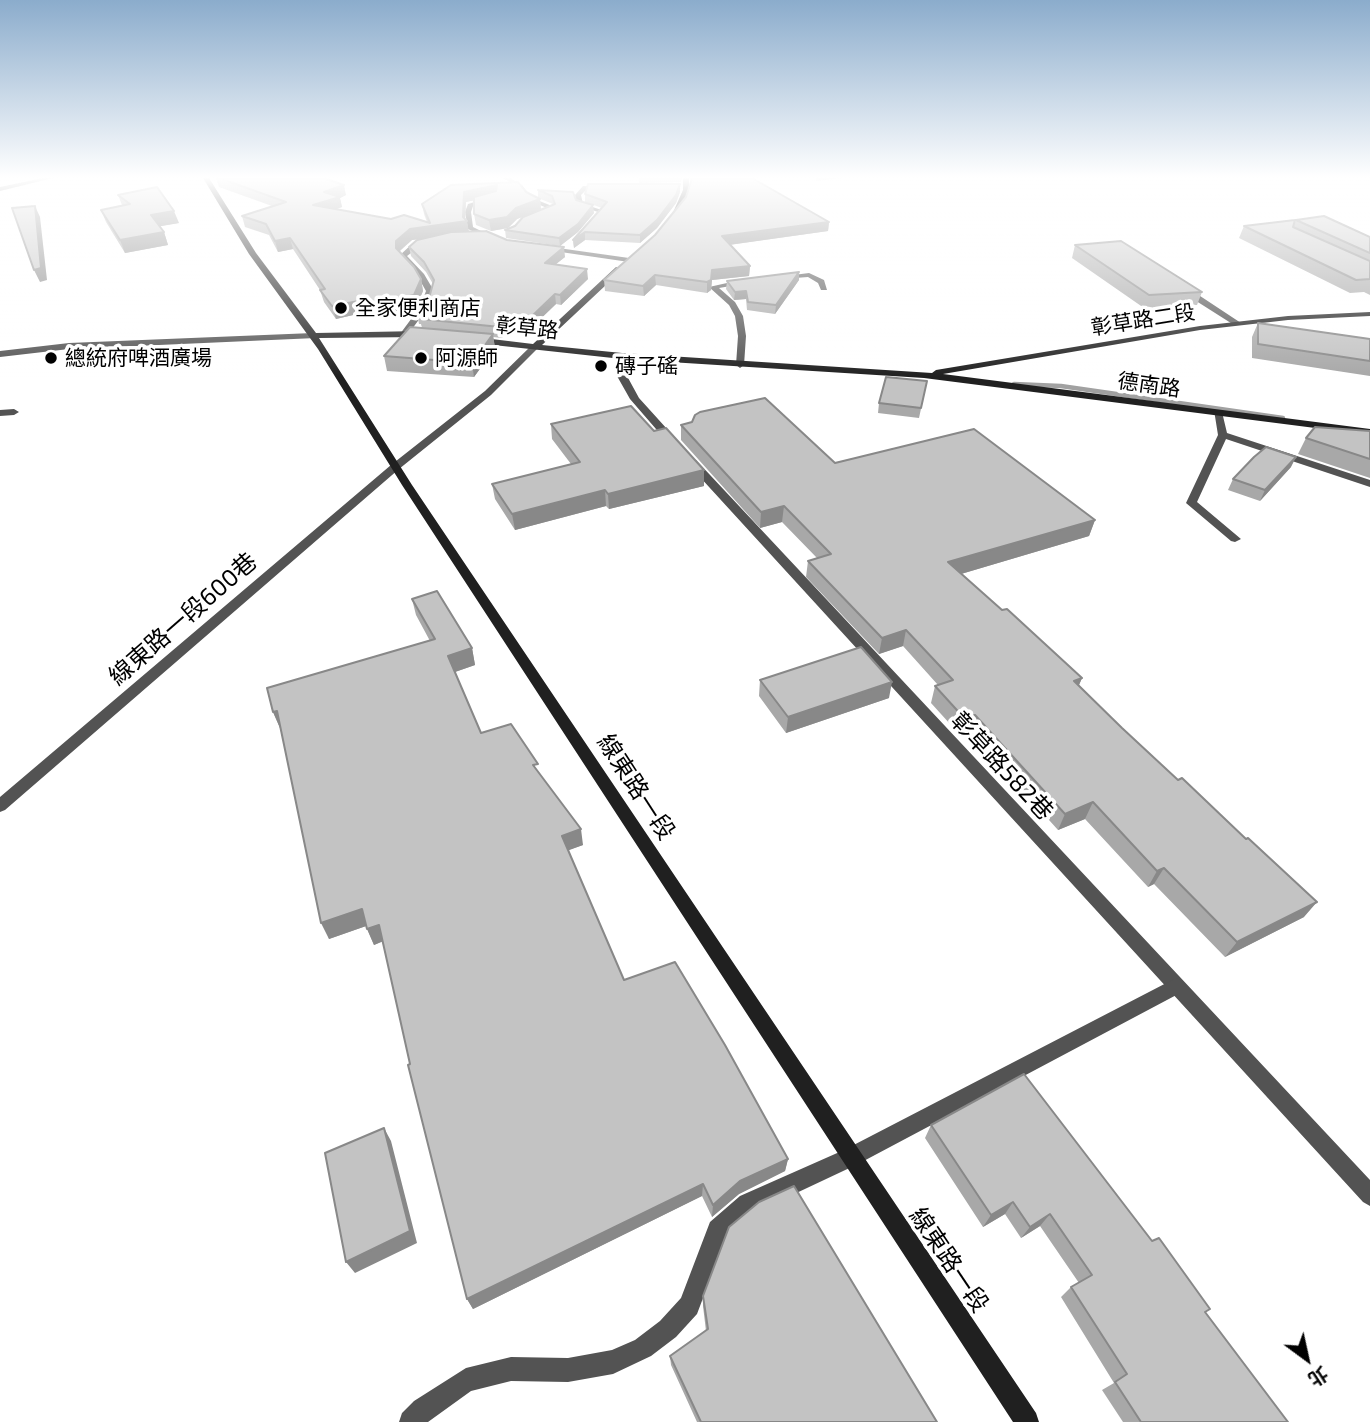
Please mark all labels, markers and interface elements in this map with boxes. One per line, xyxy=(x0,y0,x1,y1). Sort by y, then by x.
place label: 全家便利商店 xyxy=(355,295,481,321)
street label: 彰草路二段 xyxy=(1089,299,1197,341)
marker: 全家便利商店 xyxy=(333,300,349,316)
street label: 彰草路 xyxy=(494,312,560,344)
place label: 總統府啤酒廣場 xyxy=(65,345,212,371)
place label: 阿源師 xyxy=(435,345,498,371)
marker: 總統府啤酒廣場 xyxy=(43,350,59,366)
marker: 阿源師 xyxy=(413,350,429,366)
place label: 磚子磘 xyxy=(615,353,678,379)
marker: 磚子磘 xyxy=(593,358,609,374)
street label: 德南路 xyxy=(1116,368,1182,402)
street label: 線東路一段600巷 xyxy=(103,547,263,691)
street label: 彰草路582巷 xyxy=(945,706,1059,826)
street label: 線東路一段 xyxy=(591,729,681,845)
street label: 線東路一段 xyxy=(904,1202,994,1318)
north arrow xyxy=(1272,1324,1342,1394)
text: 北 xyxy=(1304,1362,1333,1392)

